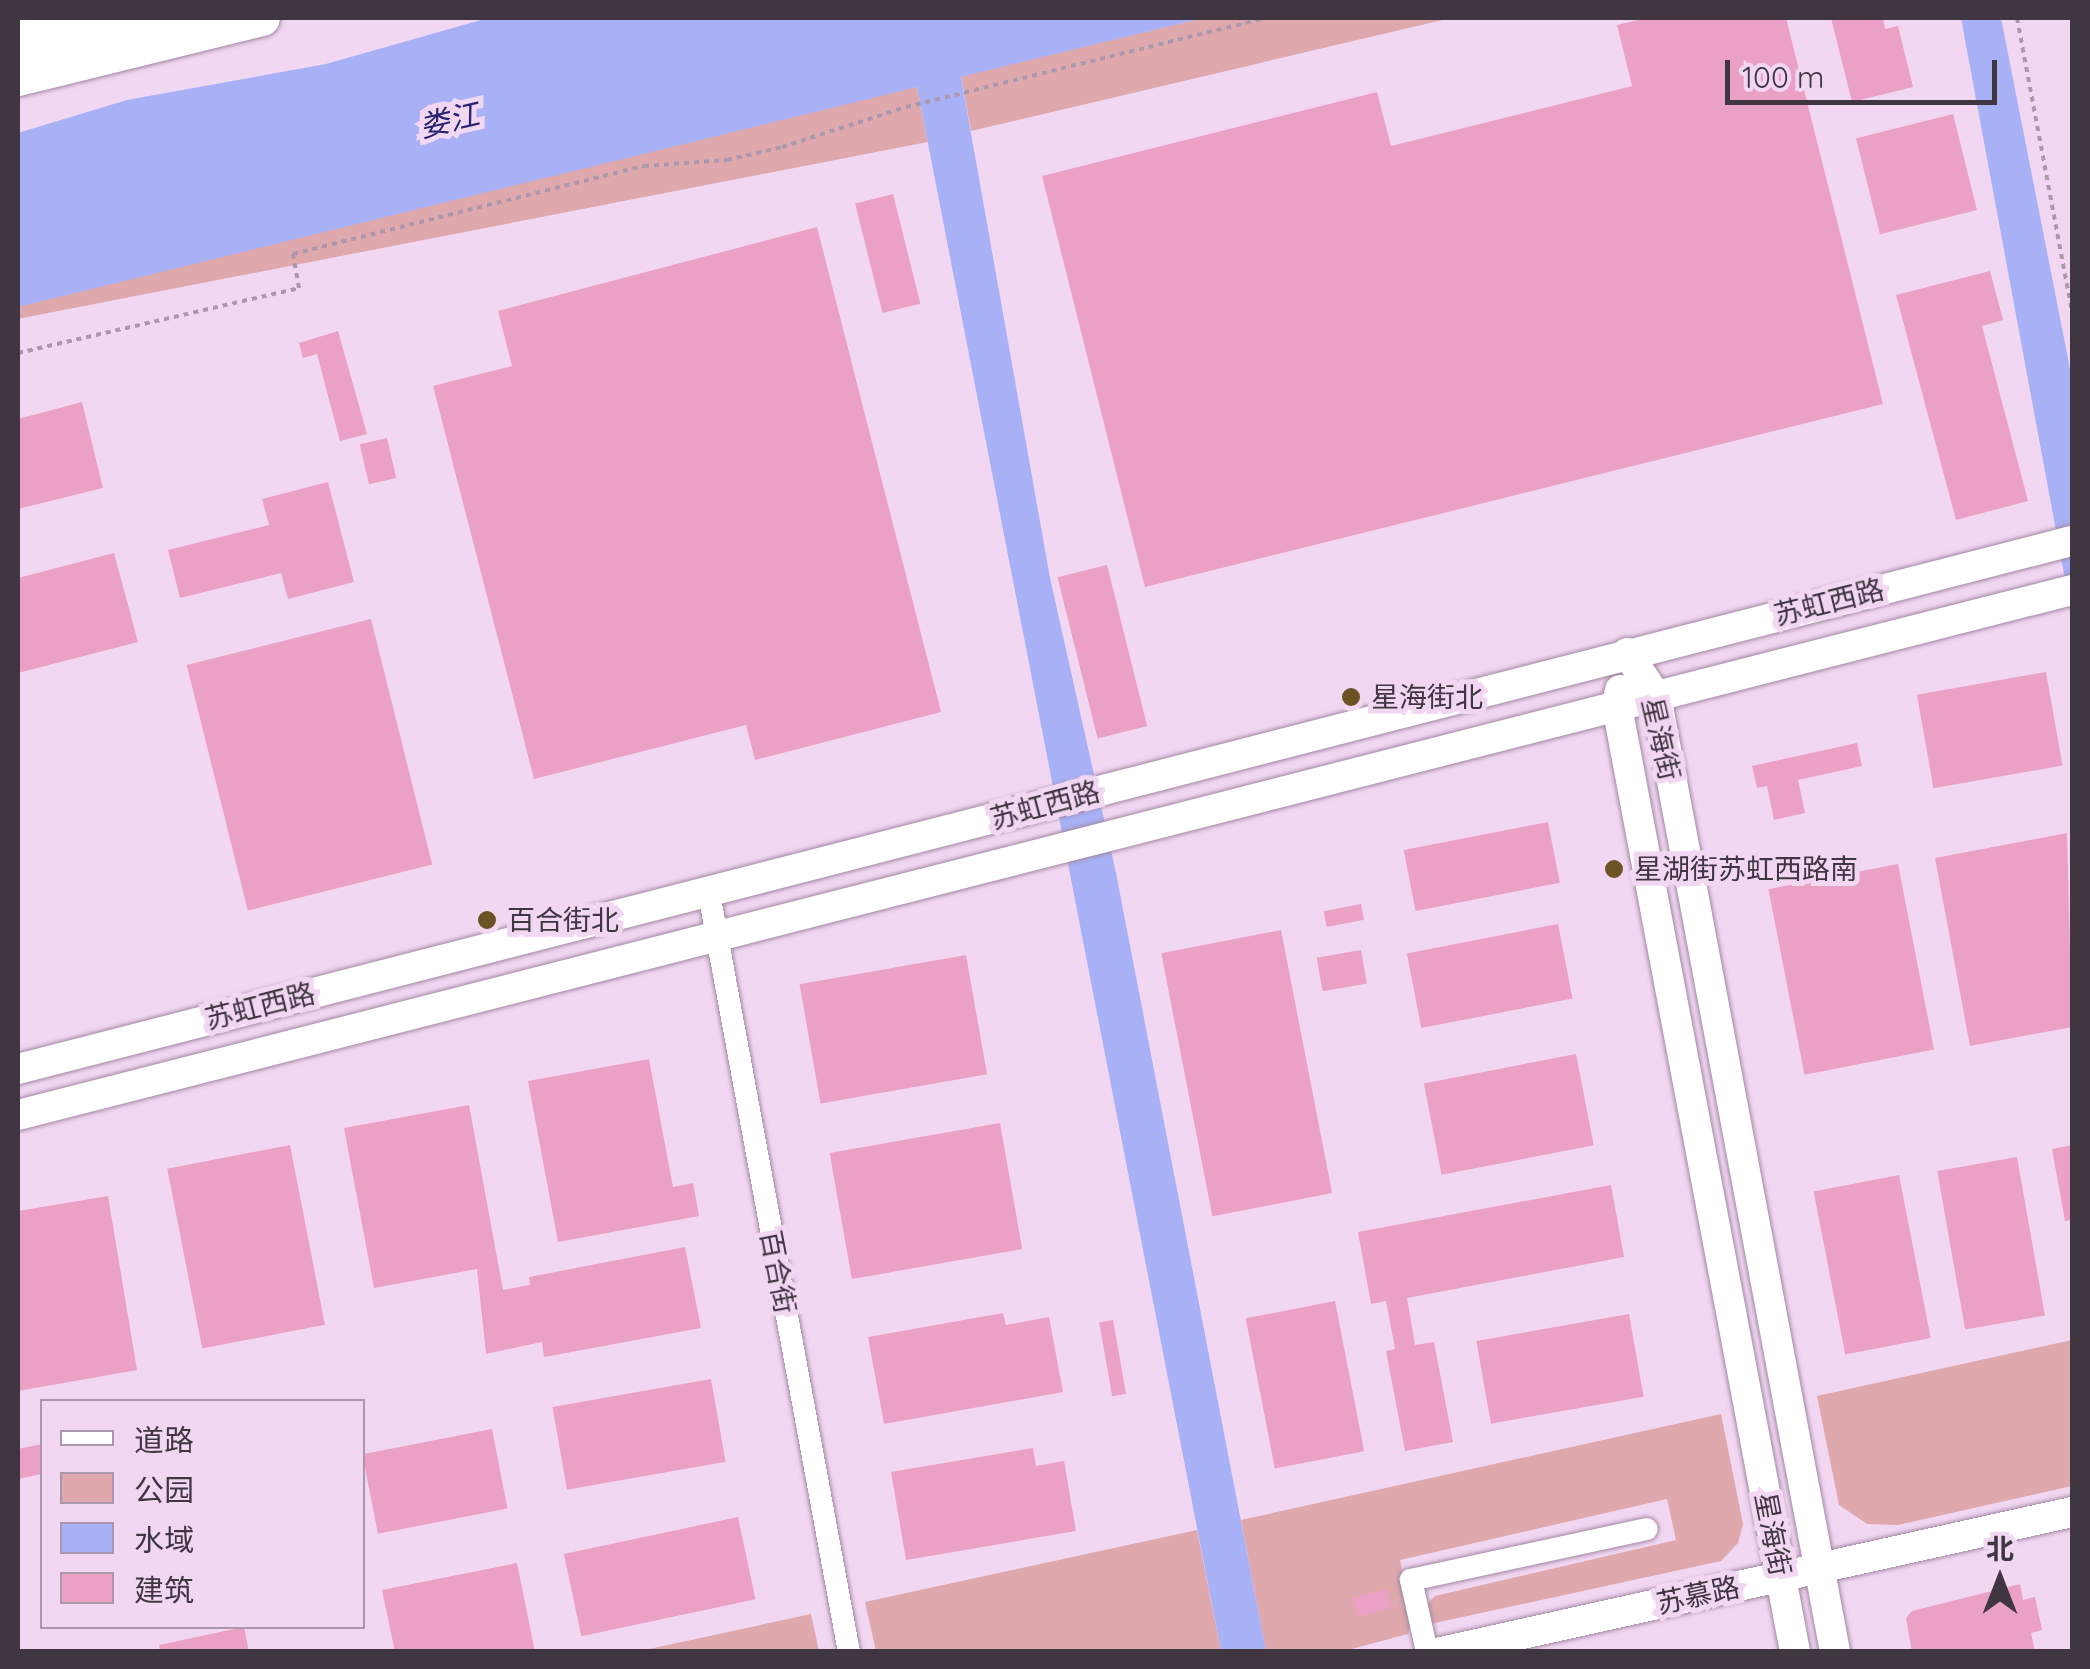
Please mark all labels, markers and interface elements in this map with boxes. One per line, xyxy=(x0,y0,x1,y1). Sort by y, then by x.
scale bar xyxy=(1730,40,2002,102)
text: 100 m xyxy=(1742,58,1824,96)
water label: 娄江 xyxy=(416,96,482,144)
street label: 苏虹西路 xyxy=(1771,572,1887,632)
place label: 星海街北 xyxy=(1371,680,1483,714)
marker: 星海街北 xyxy=(1340,686,1362,708)
street label: 星海街 xyxy=(1635,694,1687,784)
street label: 苏虹西路 xyxy=(987,774,1103,836)
place label: 星湖街苏虹西路南 xyxy=(1634,852,1858,886)
marker: 星湖街苏虹西路南 xyxy=(1603,858,1625,880)
place label: 百合街北 xyxy=(507,903,619,937)
marker: 百合街北 xyxy=(476,909,498,931)
street label: 苏虹西路 xyxy=(202,976,318,1036)
street label: 百合街 xyxy=(753,1228,803,1316)
legend xyxy=(40,1399,365,1629)
text: 道路 xyxy=(134,1421,194,1459)
text: 公园 xyxy=(134,1471,194,1509)
street label: 星海街 xyxy=(1748,1490,1798,1578)
text: 水域 xyxy=(134,1521,194,1559)
north arrow xyxy=(1950,1529,2050,1629)
text: 北 xyxy=(1986,1531,2014,1566)
street label: 苏慕路 xyxy=(1653,1570,1743,1620)
text: 建筑 xyxy=(134,1571,194,1609)

